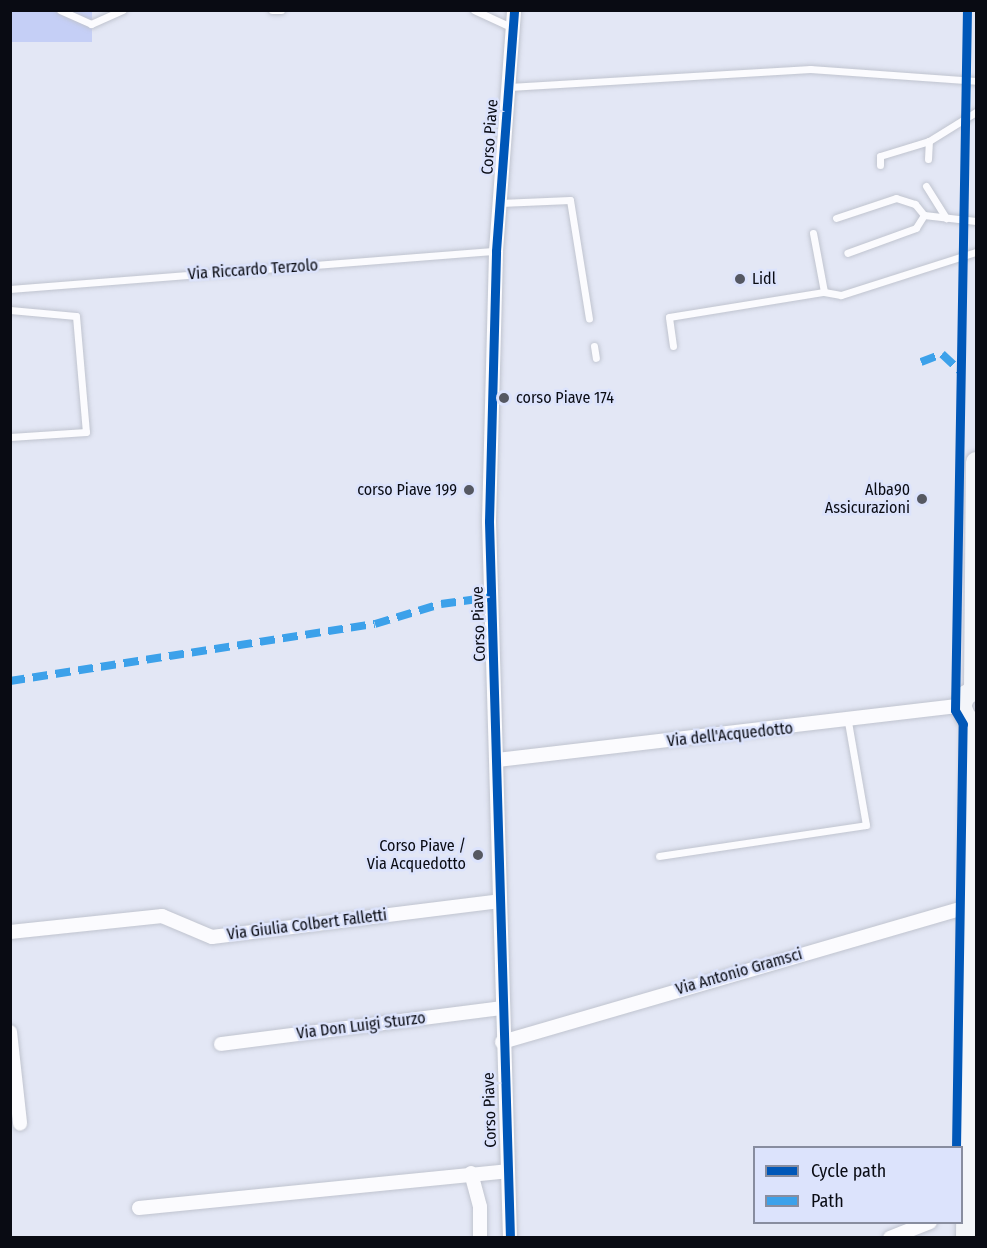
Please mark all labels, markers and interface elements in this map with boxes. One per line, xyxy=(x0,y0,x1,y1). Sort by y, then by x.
street label: Corso Piave xyxy=(478,99,502,175)
street label: Via Riccardo Terzolo xyxy=(187,256,319,284)
place label: Lidl xyxy=(752,269,776,289)
marker: Lidl xyxy=(733,272,747,286)
place label: corso Piave 174 xyxy=(516,388,614,408)
marker: corso Piave 174 xyxy=(497,391,511,405)
place label: corso Piave 199 xyxy=(357,480,457,500)
place label: Alba90 Assicurazioni xyxy=(825,480,910,518)
marker: corso Piave 199 xyxy=(462,483,476,497)
marker: Alba90 Assicurazioni xyxy=(915,492,929,506)
street label: Corso Piave xyxy=(468,586,490,662)
street label: Via dell'Acquedotto xyxy=(666,719,794,751)
place label: Corso Piave / Via Acquedotto xyxy=(367,836,466,874)
marker: Corso Piave / Via Acquedotto xyxy=(471,848,485,862)
street label: Via Giulia Colbert Falletti xyxy=(226,906,388,944)
street label: Via Antonio Gramsci xyxy=(673,945,805,999)
street label: Via Don Luigi Sturzo xyxy=(295,1009,427,1043)
street label: Corso Piave xyxy=(479,1072,501,1148)
legend xyxy=(753,1146,963,1224)
text: Cycle path xyxy=(811,1160,886,1182)
text: Path xyxy=(811,1190,844,1212)

